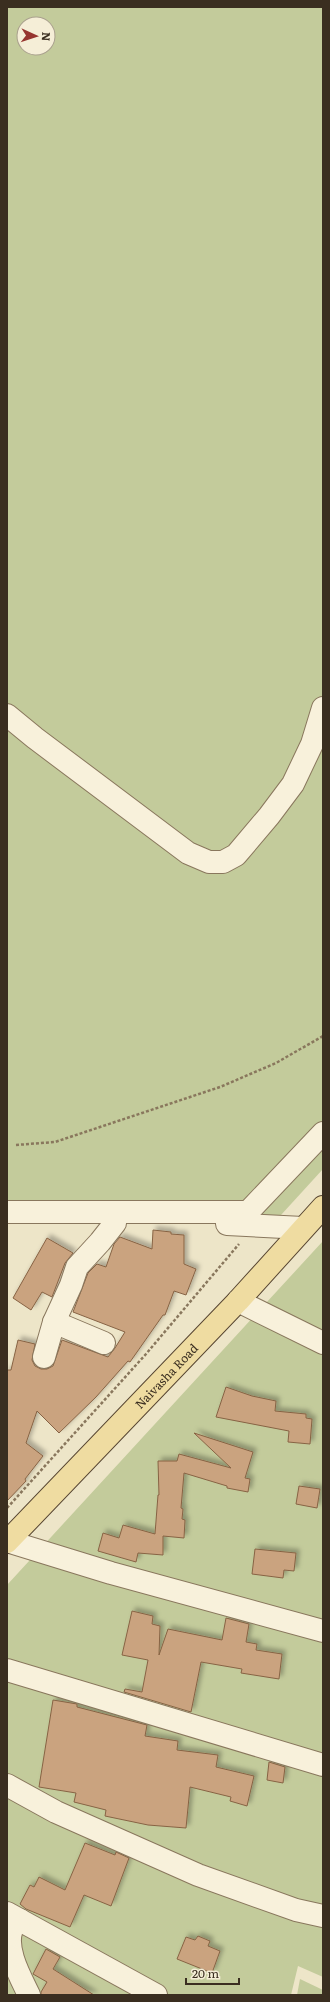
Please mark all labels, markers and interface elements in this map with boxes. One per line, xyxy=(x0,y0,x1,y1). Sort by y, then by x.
north arrow xyxy=(16,16,56,56)
text: N xyxy=(39,32,55,42)
street label: Naivasha Road xyxy=(131,1339,202,1413)
scale bar xyxy=(186,1960,239,1986)
text: 20 m xyxy=(192,1964,219,1982)

